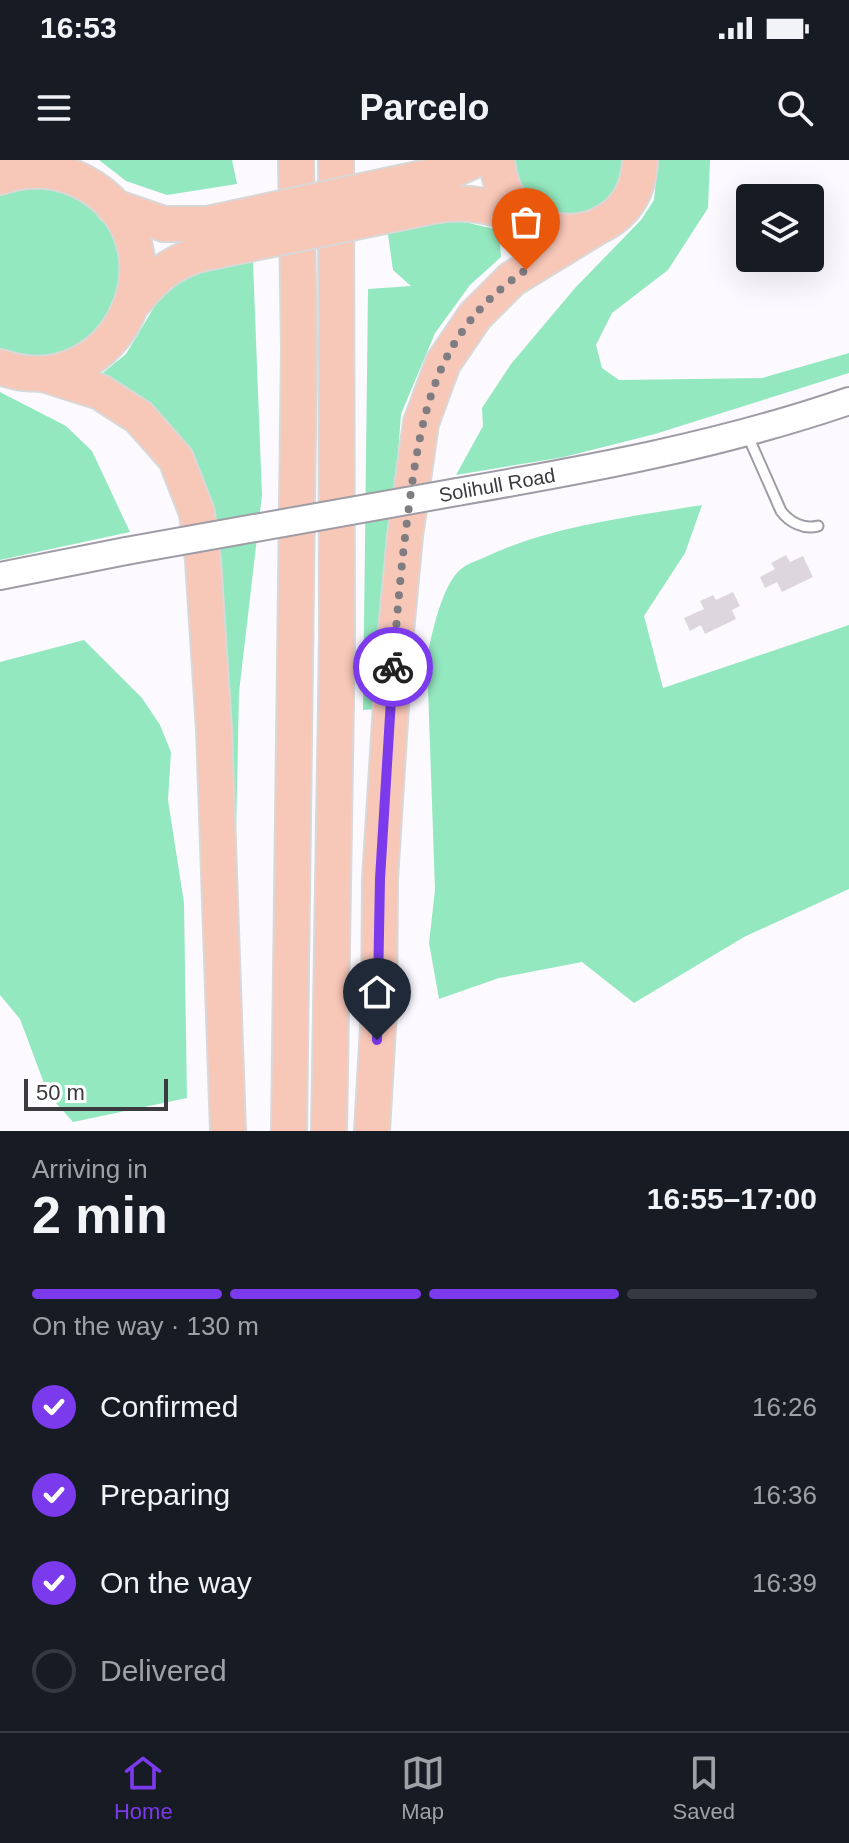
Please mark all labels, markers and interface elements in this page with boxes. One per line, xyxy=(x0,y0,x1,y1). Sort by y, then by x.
text: 16:53 xyxy=(40,11,117,44)
icon: menu xyxy=(32,86,76,130)
icon: search xyxy=(773,86,817,130)
text: Parcelo xyxy=(359,87,490,128)
map controls xyxy=(736,184,824,272)
button: layers xyxy=(736,184,824,272)
pin xyxy=(492,188,560,270)
icon: bag xyxy=(504,200,548,244)
street label: Solihull Road xyxy=(437,464,557,506)
courier xyxy=(353,627,433,707)
icon: bike xyxy=(371,645,415,689)
pin xyxy=(343,958,411,1040)
icon: home xyxy=(355,970,399,1014)
scale bar xyxy=(24,1075,168,1111)
text: 50 m xyxy=(36,1080,85,1105)
text: Arriving in xyxy=(32,1154,148,1184)
text: 16:55–17:00 xyxy=(647,1182,817,1215)
text: 2 min xyxy=(32,1186,168,1244)
text: On the way · 130 m xyxy=(32,1311,259,1341)
icon: check xyxy=(32,1385,76,1429)
text: Confirmed xyxy=(100,1390,238,1423)
text: 16:26 xyxy=(752,1392,817,1422)
icon: check xyxy=(32,1473,76,1517)
text: Preparing xyxy=(100,1478,230,1511)
text: 16:36 xyxy=(752,1480,817,1510)
icon: check xyxy=(32,1561,76,1605)
text: On the way xyxy=(100,1566,252,1599)
text: 16:39 xyxy=(752,1568,817,1598)
text: Delivered xyxy=(100,1654,227,1687)
tab: Home xyxy=(114,1751,173,1825)
tab: Map xyxy=(401,1751,445,1825)
tab: Saved xyxy=(673,1751,735,1825)

